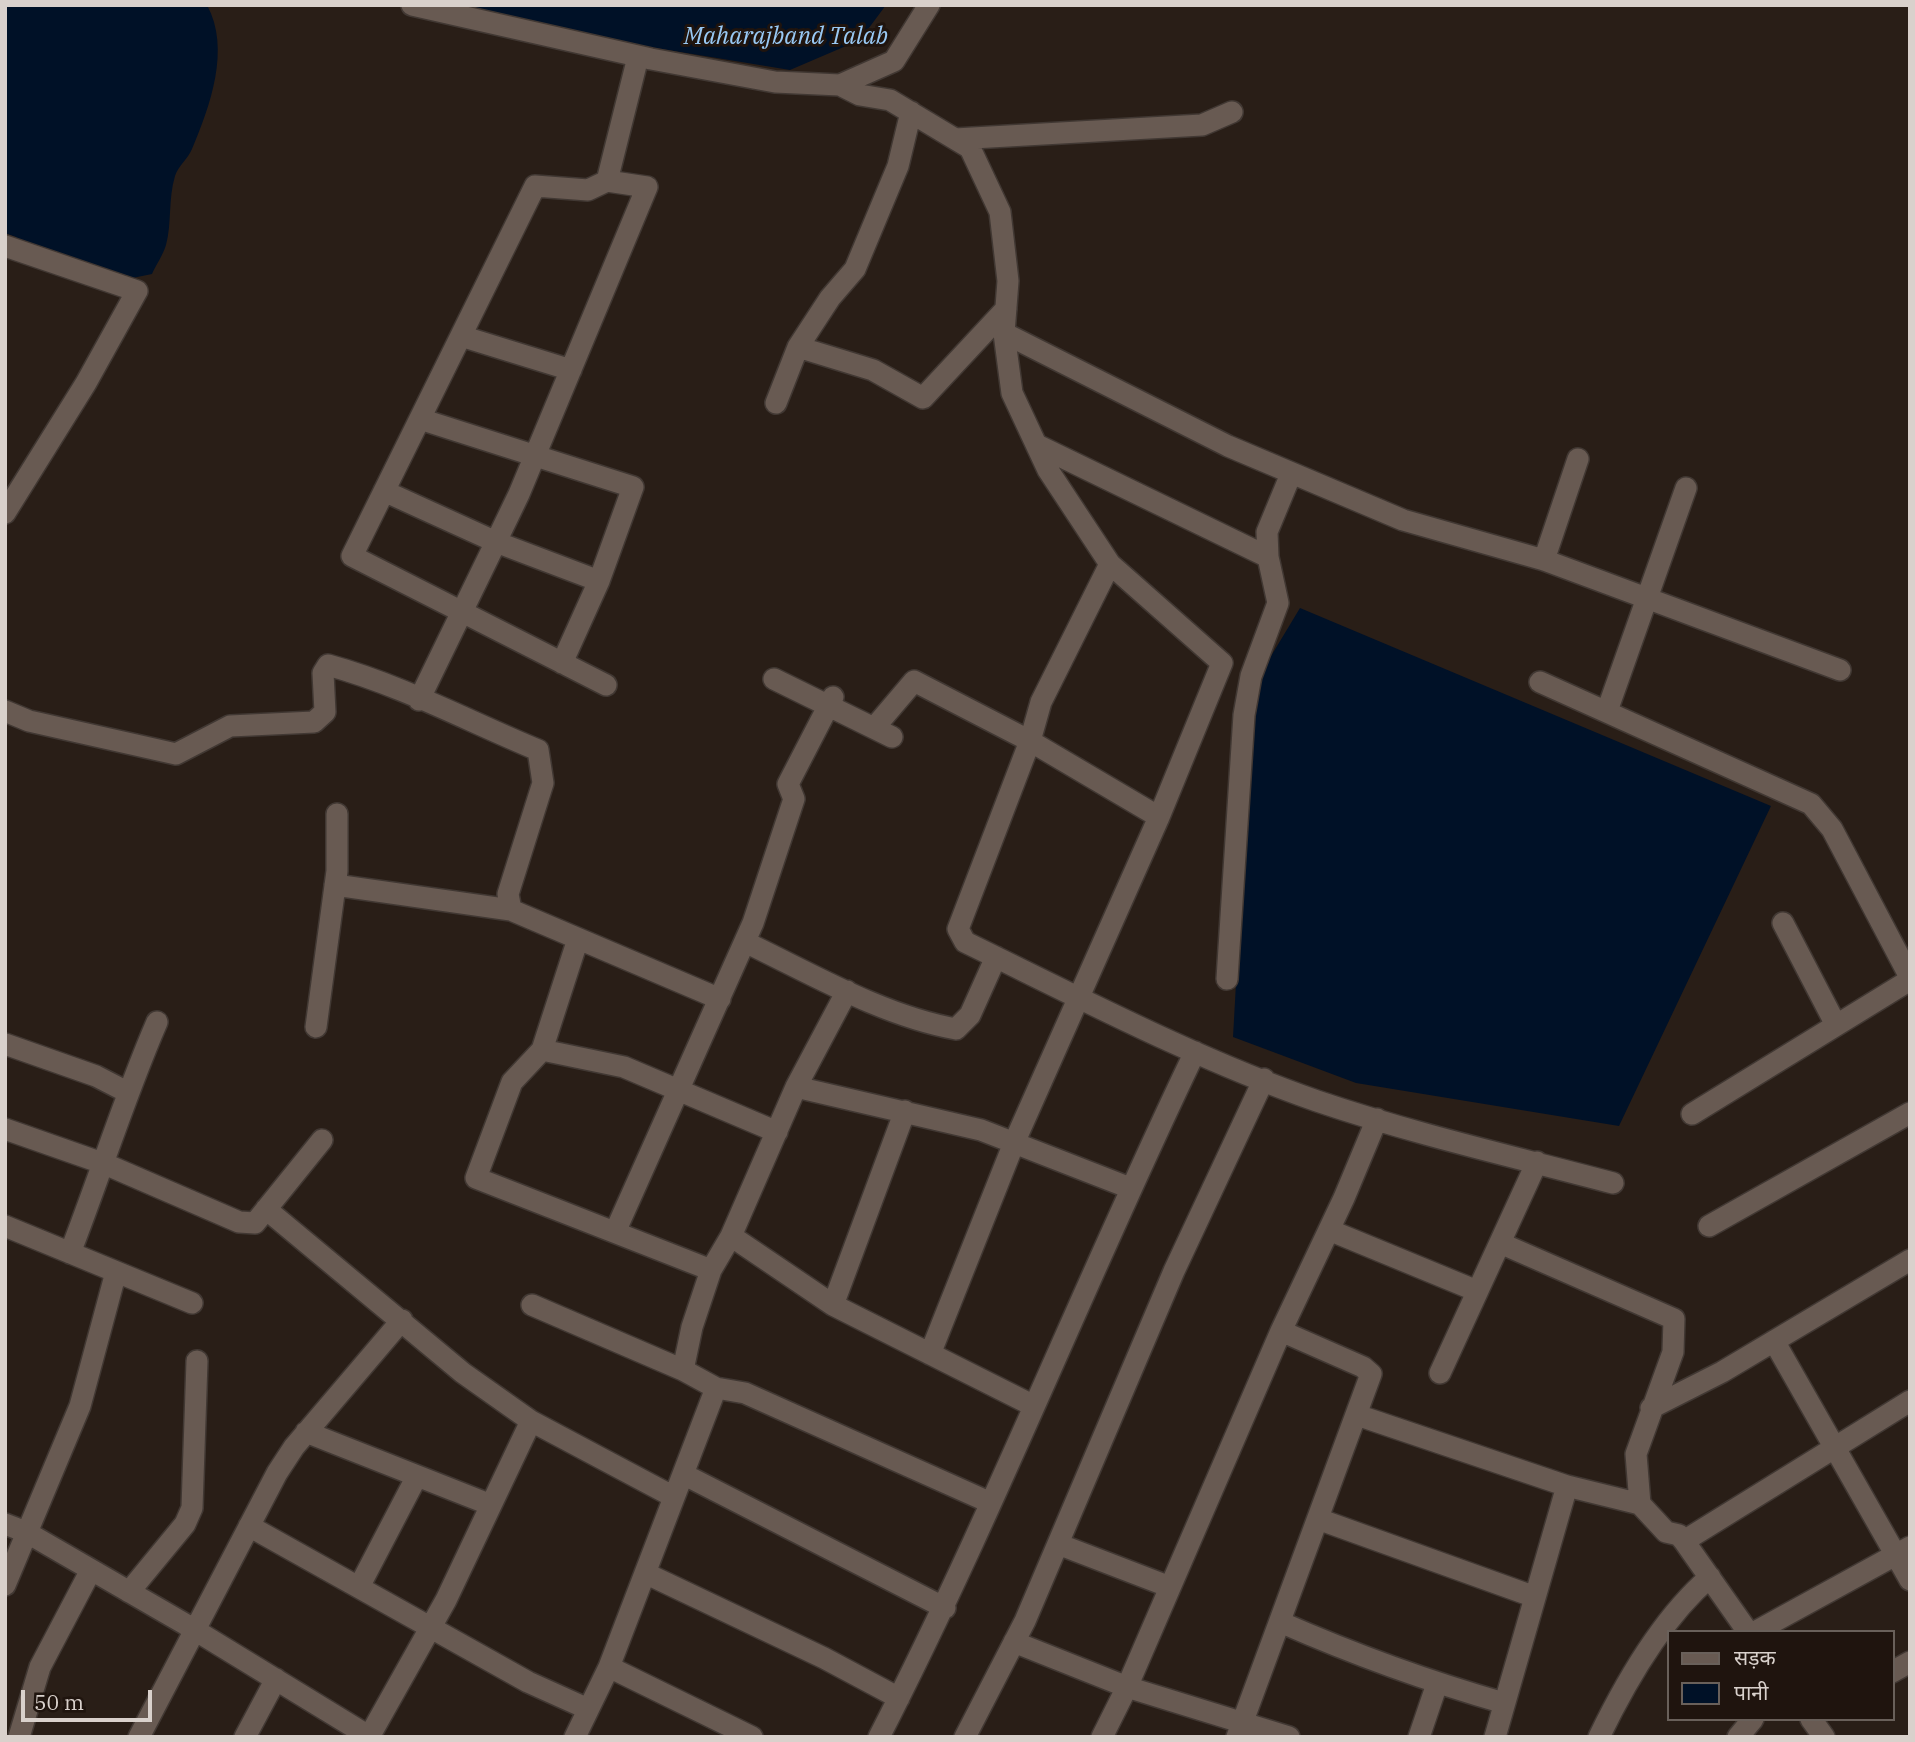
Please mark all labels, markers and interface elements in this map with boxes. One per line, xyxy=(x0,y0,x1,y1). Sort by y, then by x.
water label: Maharajband Talab xyxy=(684,23,888,51)
legend xyxy=(1666,1630,1894,1721)
text: सड़क xyxy=(1734,1643,1776,1671)
scale bar xyxy=(24,1676,156,1720)
text: पानी xyxy=(1734,1678,1768,1706)
text: 50 m xyxy=(34,1688,84,1716)

